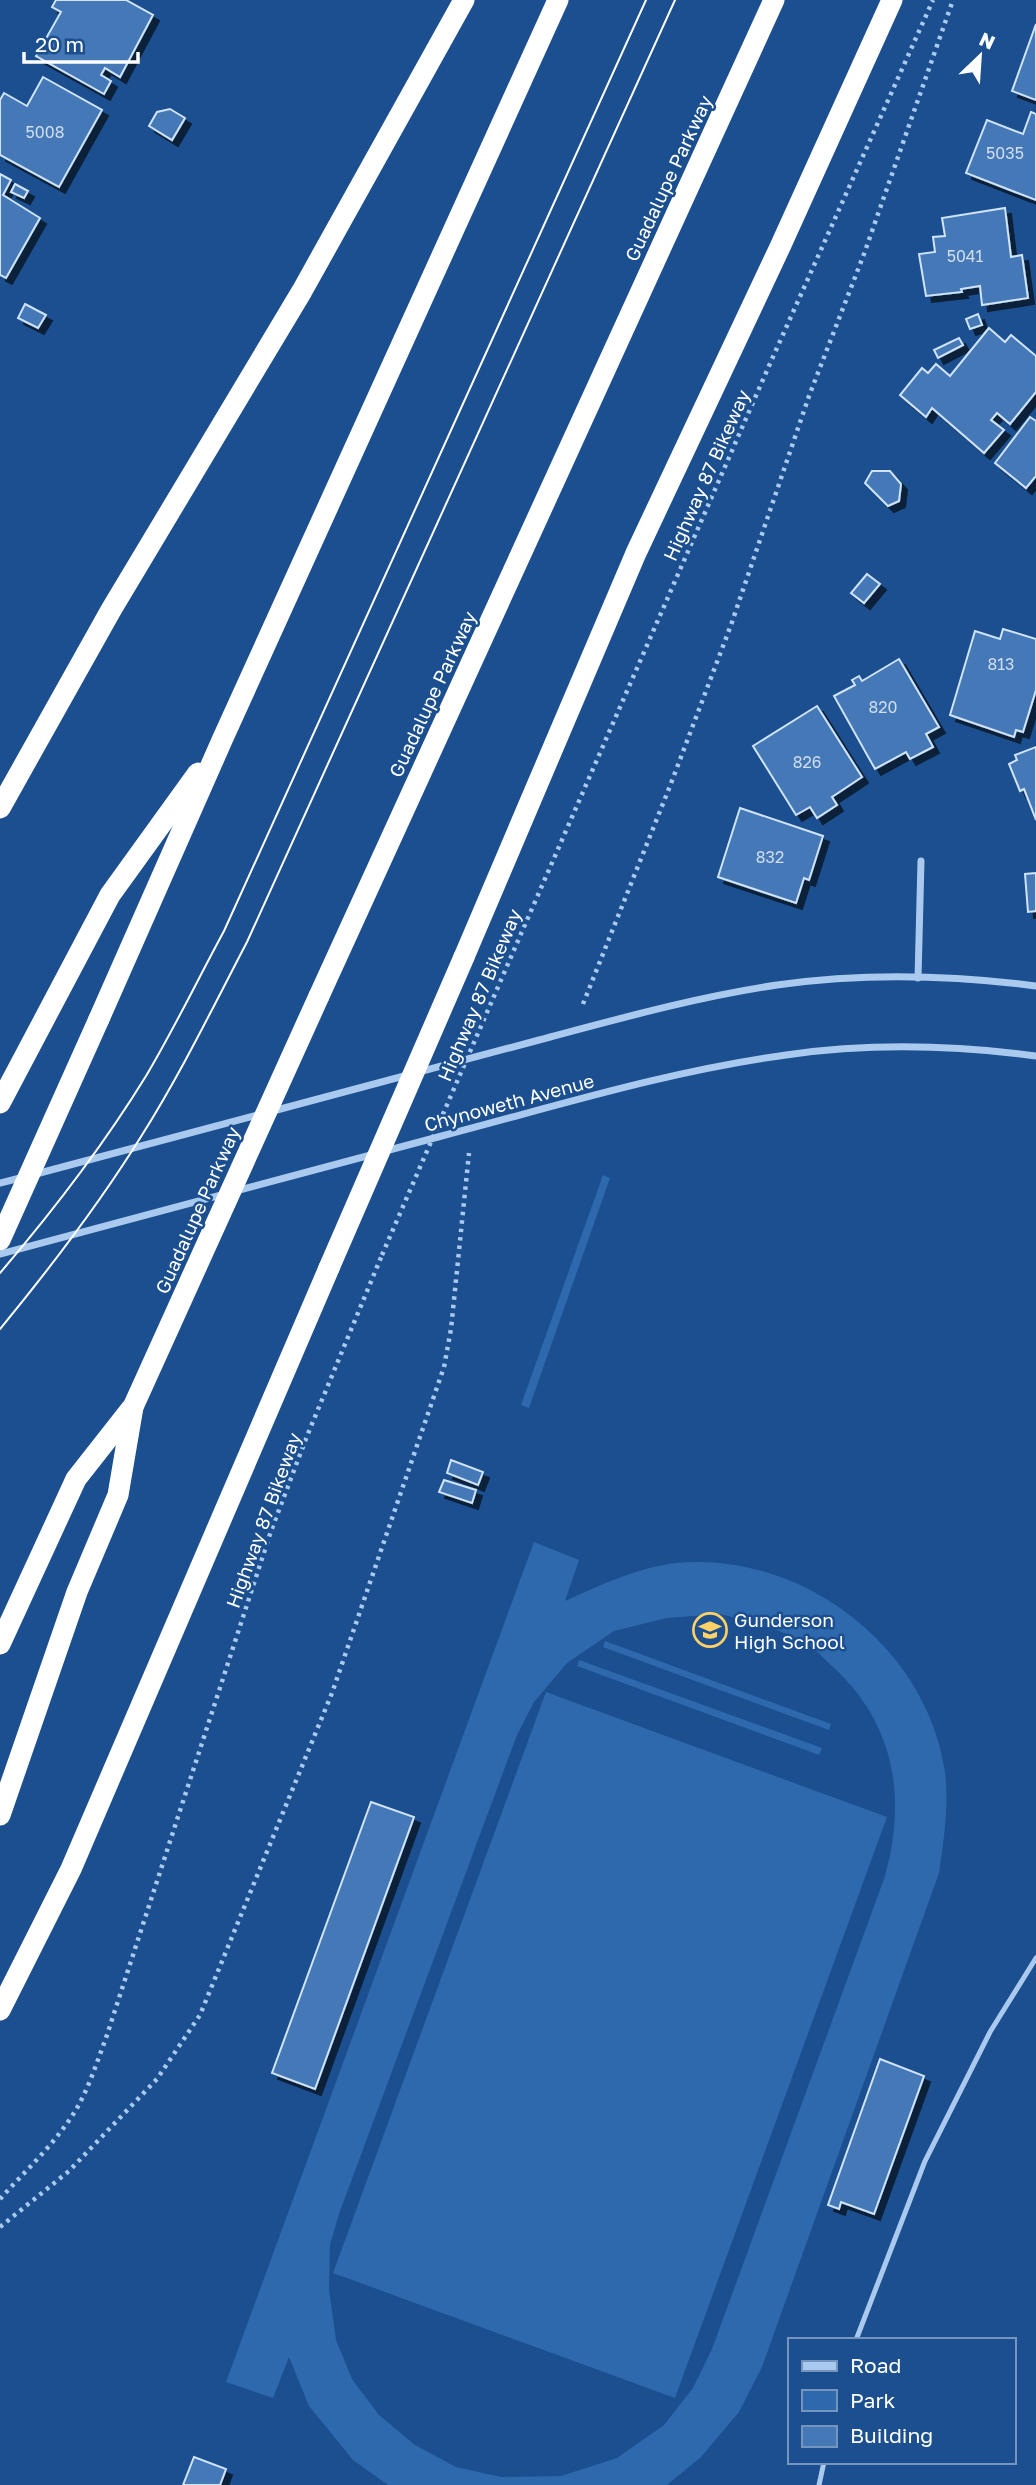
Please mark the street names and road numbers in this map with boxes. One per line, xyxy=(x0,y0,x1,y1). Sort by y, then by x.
street label: Guadalupe Parkway xyxy=(619,91,717,265)
street label: Highway 87 Bikeway xyxy=(658,386,754,564)
street label: Guadalupe Parkway xyxy=(383,607,481,781)
street label: Highway 87 Bikeway xyxy=(432,905,526,1085)
street label: Chynoweth Avenue xyxy=(421,1068,597,1136)
street label: Guadalupe Parkway xyxy=(150,1123,244,1297)
street label: Highway 87 Bikeway xyxy=(221,1429,306,1611)

